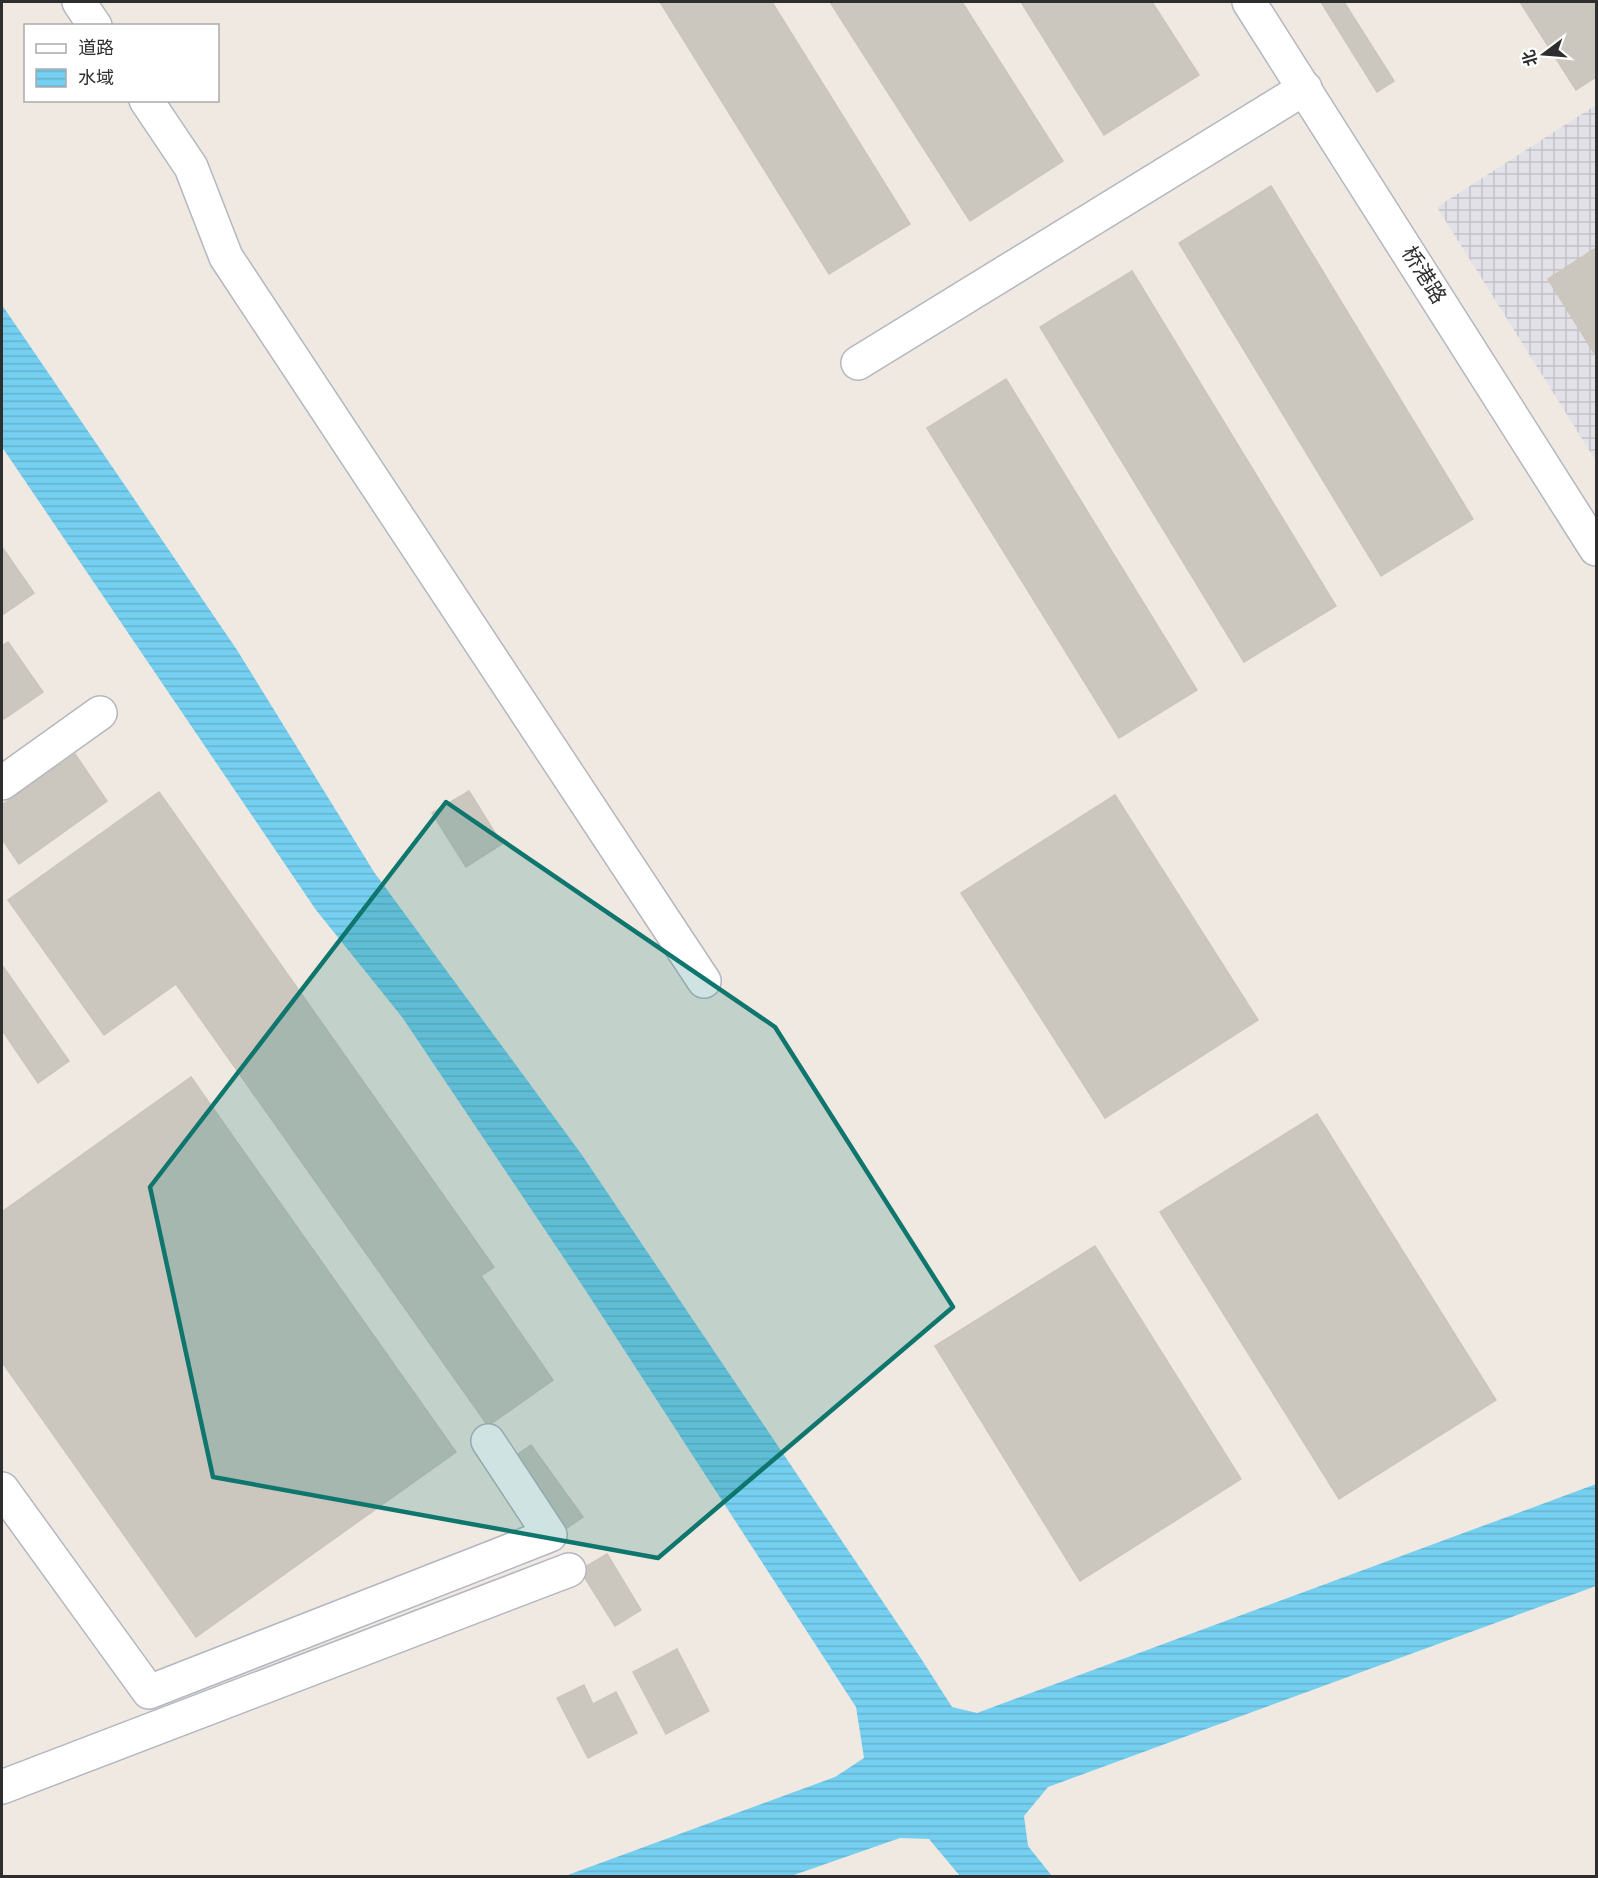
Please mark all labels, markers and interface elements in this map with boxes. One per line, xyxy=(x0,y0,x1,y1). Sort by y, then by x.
legend xyxy=(24,24,219,102)
north arrow xyxy=(1514,24,1574,84)
text: 道路 xyxy=(78,35,114,60)
text: 北 xyxy=(1517,47,1542,69)
text: 水域 xyxy=(78,65,114,90)
street label: 桥港路 xyxy=(1395,240,1453,309)

